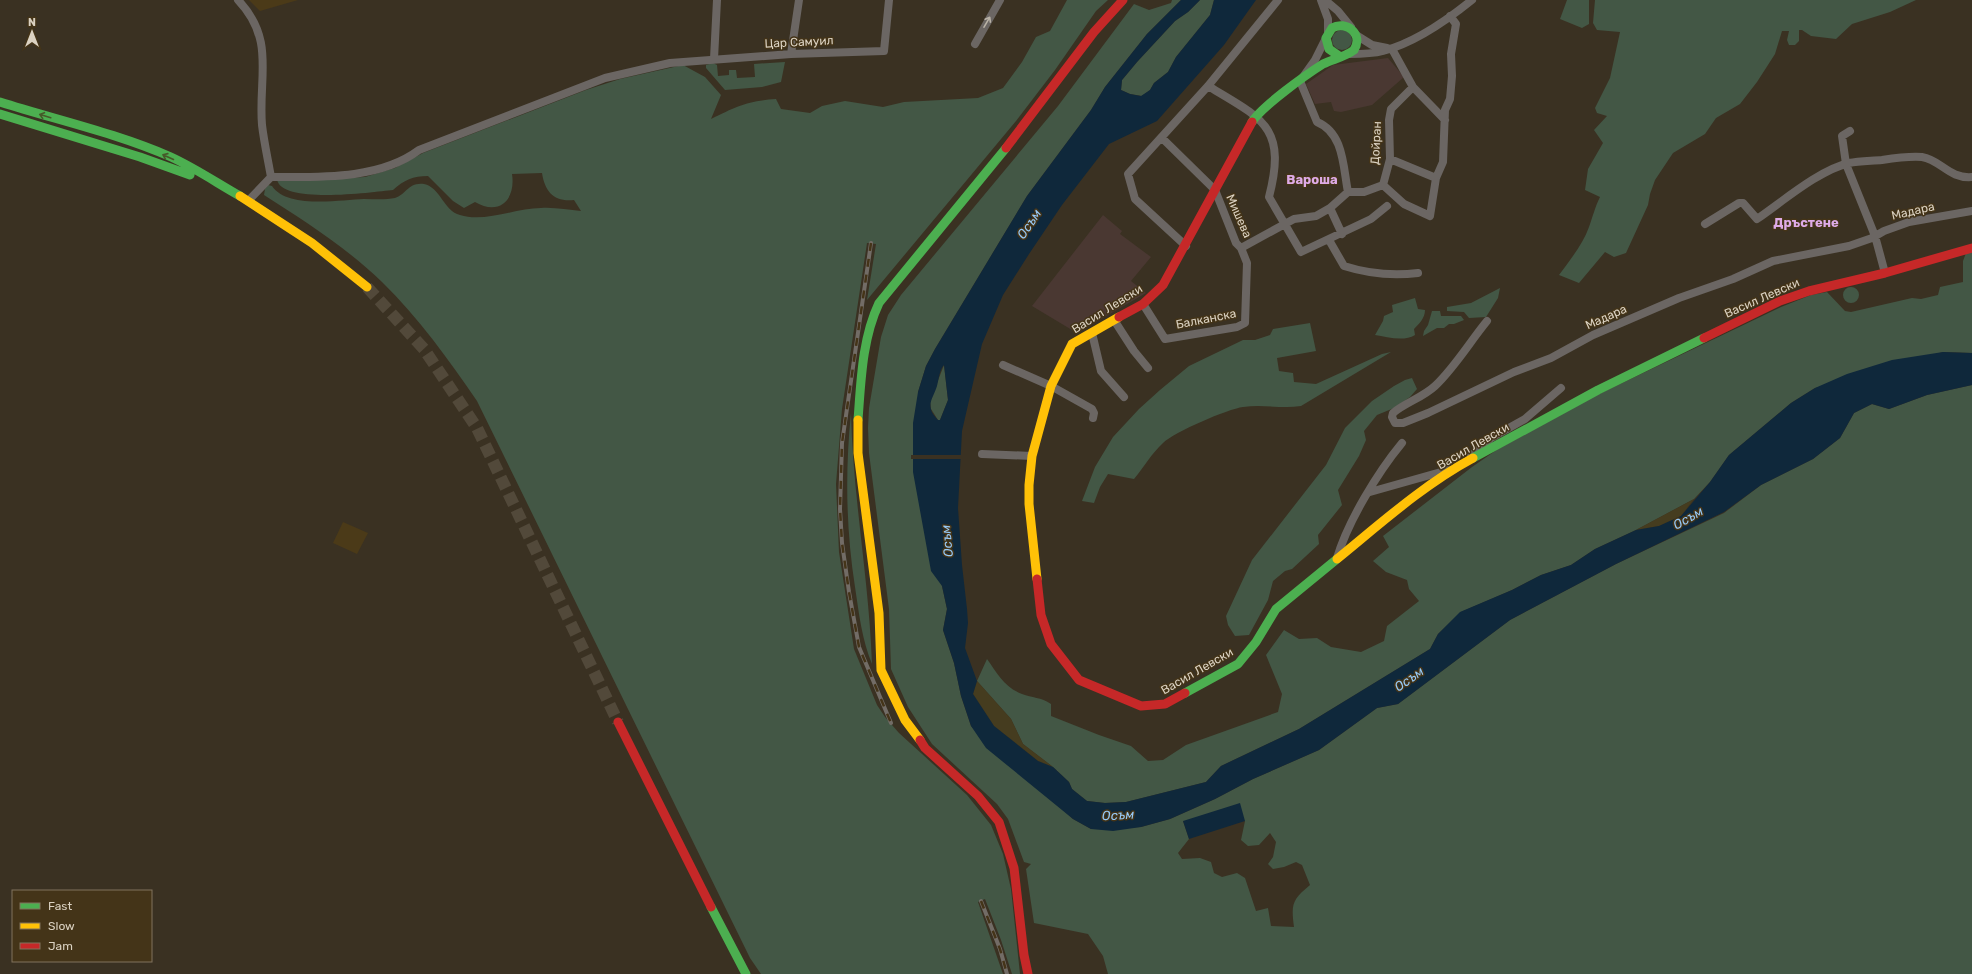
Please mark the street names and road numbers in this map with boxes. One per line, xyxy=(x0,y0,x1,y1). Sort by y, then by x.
street label: Цар Самуил xyxy=(764,33,834,51)
street label: Дойран xyxy=(1368,121,1384,165)
street label: Мишева xyxy=(1223,192,1255,240)
street label: Мадара xyxy=(1890,199,1936,223)
street label: Васил Левски xyxy=(1722,275,1802,321)
street label: Васил Левски xyxy=(1069,282,1145,336)
street label: Мадара xyxy=(1583,302,1629,332)
street label: Балканска xyxy=(1175,306,1237,332)
street label: Васил Левски xyxy=(1435,420,1511,472)
street label: Васил Левски xyxy=(1159,645,1235,697)

